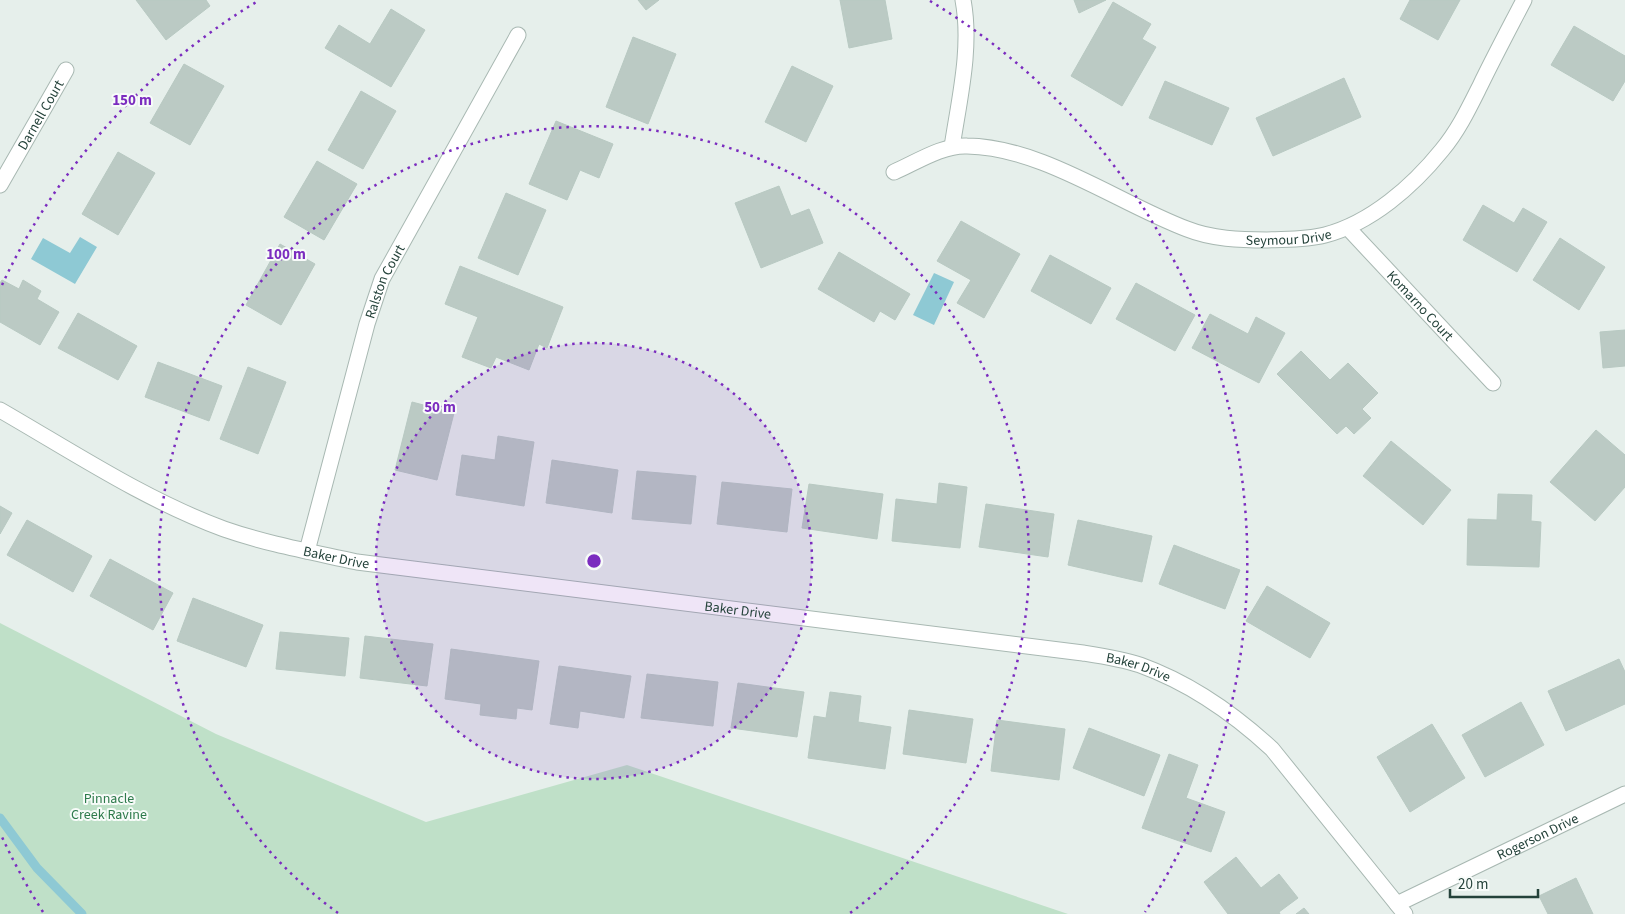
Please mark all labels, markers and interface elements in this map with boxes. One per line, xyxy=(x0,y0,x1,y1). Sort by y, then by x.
street label: Darnell Court xyxy=(13,76,69,154)
text: 150 m xyxy=(112,90,152,111)
street label: Seymour Drive xyxy=(1245,225,1334,251)
street label: Ralston Court xyxy=(360,241,411,321)
text: 100 m xyxy=(266,244,306,265)
street label: Komarno Court xyxy=(1382,266,1458,346)
text: 50 m xyxy=(424,397,456,418)
street label: Baker Drive xyxy=(301,542,370,574)
centre of rings xyxy=(585,552,603,570)
street label: Baker Drive xyxy=(703,597,772,625)
street label: Baker Drive xyxy=(1104,648,1174,687)
park label: Pinnacle Creek Ravine xyxy=(71,789,147,825)
street label: Rogerson Drive xyxy=(1494,809,1582,865)
scale bar xyxy=(1450,866,1538,898)
text: 20 m xyxy=(1458,874,1488,895)

